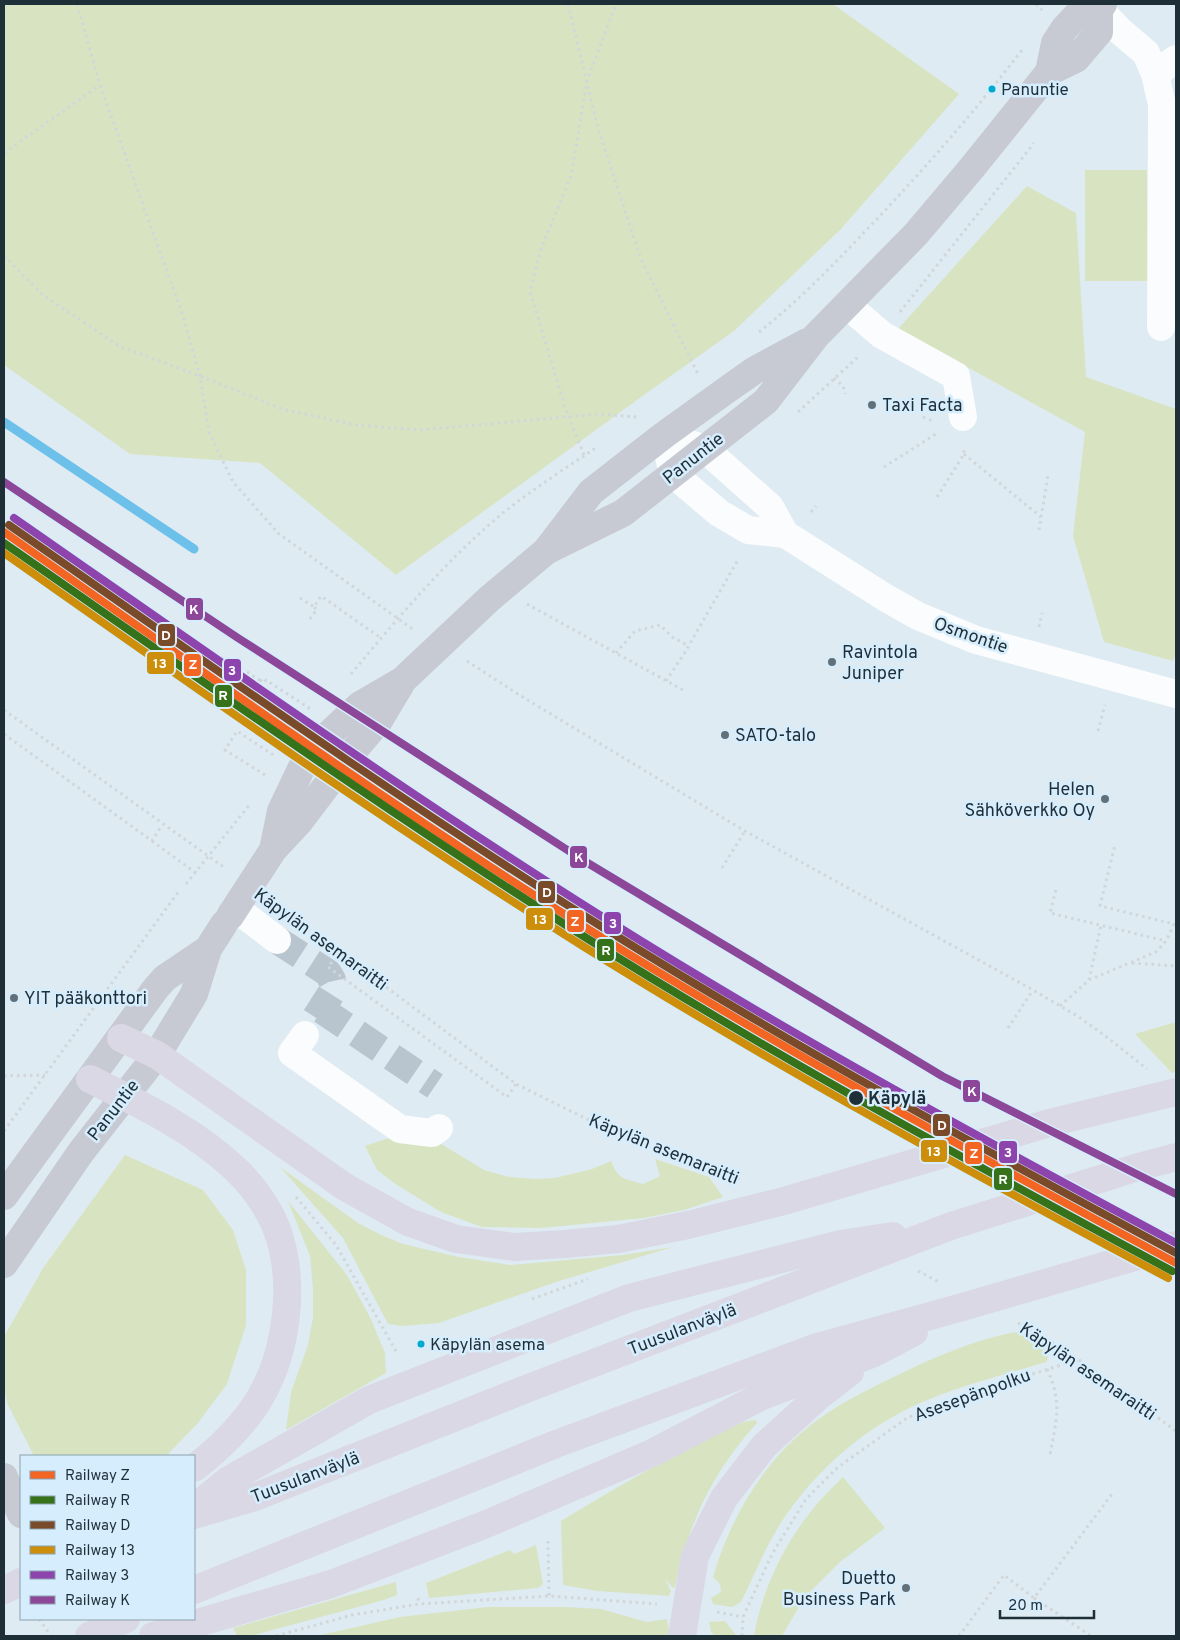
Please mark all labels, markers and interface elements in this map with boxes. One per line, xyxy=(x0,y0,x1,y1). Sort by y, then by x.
place label: Panuntie xyxy=(1001,80,1069,102)
marker: Panuntie xyxy=(987,84,997,94)
place label: Taxi Facta xyxy=(882,395,963,418)
marker: Taxi Facta xyxy=(866,399,878,411)
street label: Panuntie xyxy=(659,428,729,490)
line badge: K xyxy=(185,597,204,621)
text: K xyxy=(189,602,199,619)
street label: Osmontie xyxy=(930,613,1011,660)
line badge: D xyxy=(157,623,176,647)
text: D xyxy=(161,628,171,645)
place label: Ravintola Juniper xyxy=(842,642,918,686)
line badge: 13 xyxy=(146,651,175,675)
line badge: Z xyxy=(183,653,202,677)
text: 13 xyxy=(153,656,167,673)
marker: Ravintola Juniper xyxy=(826,656,838,668)
text: Z xyxy=(189,657,198,674)
line badge: 3 xyxy=(223,658,242,682)
text: 3 xyxy=(228,663,236,680)
line badge: R xyxy=(214,684,233,708)
text: R xyxy=(218,688,228,705)
place label: SATO-talo xyxy=(735,725,816,748)
marker: SATO-talo xyxy=(719,729,731,741)
place label: Helen Sähköverkko Oy xyxy=(965,779,1095,823)
marker: Helen Sähköverkko Oy xyxy=(1099,793,1111,805)
line badge: K xyxy=(569,845,588,869)
text: K xyxy=(574,850,584,867)
line badge: D xyxy=(537,880,556,904)
street label: Käpylän asemaraitti xyxy=(249,884,392,997)
text: D xyxy=(542,885,552,902)
line badge: 13 xyxy=(525,907,554,931)
line badge: Z xyxy=(566,909,585,933)
line badge: 3 xyxy=(603,911,622,935)
text: 13 xyxy=(533,912,547,929)
text: Z xyxy=(571,914,580,931)
text: 3 xyxy=(609,916,617,933)
line badge: R xyxy=(596,938,615,962)
text: R xyxy=(601,943,611,960)
place label: YIT pääkonttori xyxy=(24,988,147,1011)
marker: YIT pääkonttori xyxy=(8,992,20,1004)
street label: Panuntie xyxy=(83,1076,145,1146)
line badge: K xyxy=(962,1079,981,1103)
text: K xyxy=(967,1084,977,1101)
place label: Käpylä xyxy=(868,1088,926,1111)
marker: Käpylä xyxy=(847,1089,865,1107)
street label: Käpylän asemaraitti xyxy=(585,1110,742,1191)
line badge: D xyxy=(932,1113,951,1137)
text: D xyxy=(937,1118,947,1135)
line badge: 13 xyxy=(920,1139,948,1163)
line badge: 3 xyxy=(998,1140,1018,1164)
line badge: Z xyxy=(964,1141,983,1165)
text: 13 xyxy=(927,1144,941,1161)
text: 3 xyxy=(1004,1145,1012,1162)
text: Z xyxy=(970,1146,979,1163)
line badge: R xyxy=(993,1167,1013,1191)
text: R xyxy=(998,1172,1008,1189)
street label: Tuusulanväylä xyxy=(625,1299,740,1362)
street label: Käpylän asemaraitti xyxy=(1014,1318,1160,1427)
place label: Käpylän asema xyxy=(430,1335,545,1357)
marker: Käpylän asema xyxy=(416,1339,426,1349)
street label: Asesepänpolku xyxy=(911,1365,1034,1428)
street label: Tuusulanväylä xyxy=(248,1447,363,1510)
legend xyxy=(20,1455,195,1620)
text: Railway Z xyxy=(65,1467,130,1486)
text: Railway R xyxy=(65,1492,130,1511)
text: Railway D xyxy=(65,1517,131,1536)
text: Railway 13 xyxy=(65,1542,135,1561)
text: Railway 3 xyxy=(65,1567,129,1586)
place label: Duetto Business Park xyxy=(783,1568,896,1612)
marker: Duetto Business Park xyxy=(900,1582,912,1594)
scale bar xyxy=(1000,1588,1094,1620)
text: Railway K xyxy=(65,1592,130,1611)
text: 20 m xyxy=(1008,1597,1043,1616)

